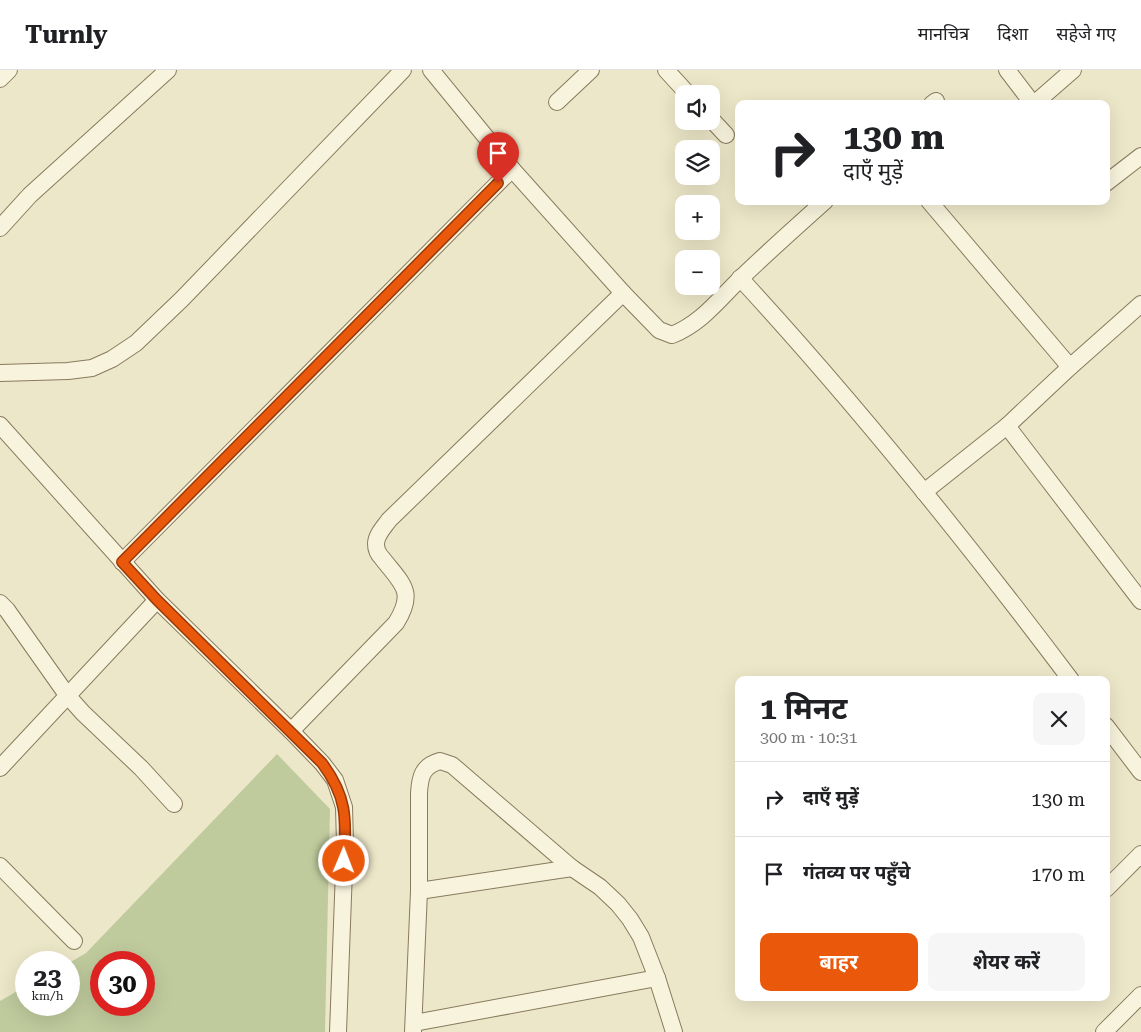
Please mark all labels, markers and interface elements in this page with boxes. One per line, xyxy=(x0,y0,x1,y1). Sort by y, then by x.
text: Turnly xyxy=(25,21,108,49)
text: मानचित्र xyxy=(918,23,969,44)
text: दिशा xyxy=(997,23,1028,44)
text: सहेजे गए xyxy=(1056,23,1116,44)
map controls xyxy=(675,85,720,295)
button: sound xyxy=(675,85,720,130)
text: 130 m xyxy=(843,117,944,158)
icon: right xyxy=(760,120,825,185)
pin xyxy=(477,132,519,183)
icon: arrive xyxy=(484,139,512,167)
button: layers xyxy=(675,140,720,185)
text: दाएँ मुड़ें xyxy=(843,159,903,184)
button: + xyxy=(675,195,720,240)
button: − xyxy=(675,250,720,295)
text: 1 मिनट xyxy=(760,691,847,726)
button: close xyxy=(1033,693,1085,745)
text: 300 m · 10:31 xyxy=(760,728,858,747)
icon: right xyxy=(760,785,788,813)
text: दाएँ मुड़ें xyxy=(803,786,859,809)
text: 130 m xyxy=(1031,788,1085,811)
position arrow xyxy=(317,834,369,886)
icon: arrive xyxy=(760,860,788,888)
text: गंतव्य पर पहुँचे xyxy=(803,861,910,884)
text: 170 m xyxy=(1031,863,1085,886)
button: बाहर xyxy=(760,933,918,991)
button: शेयर करें xyxy=(928,933,1085,991)
speed limit sign: 30 xyxy=(90,951,155,1016)
text: 23 xyxy=(33,963,62,992)
text: km/h xyxy=(31,989,64,1003)

